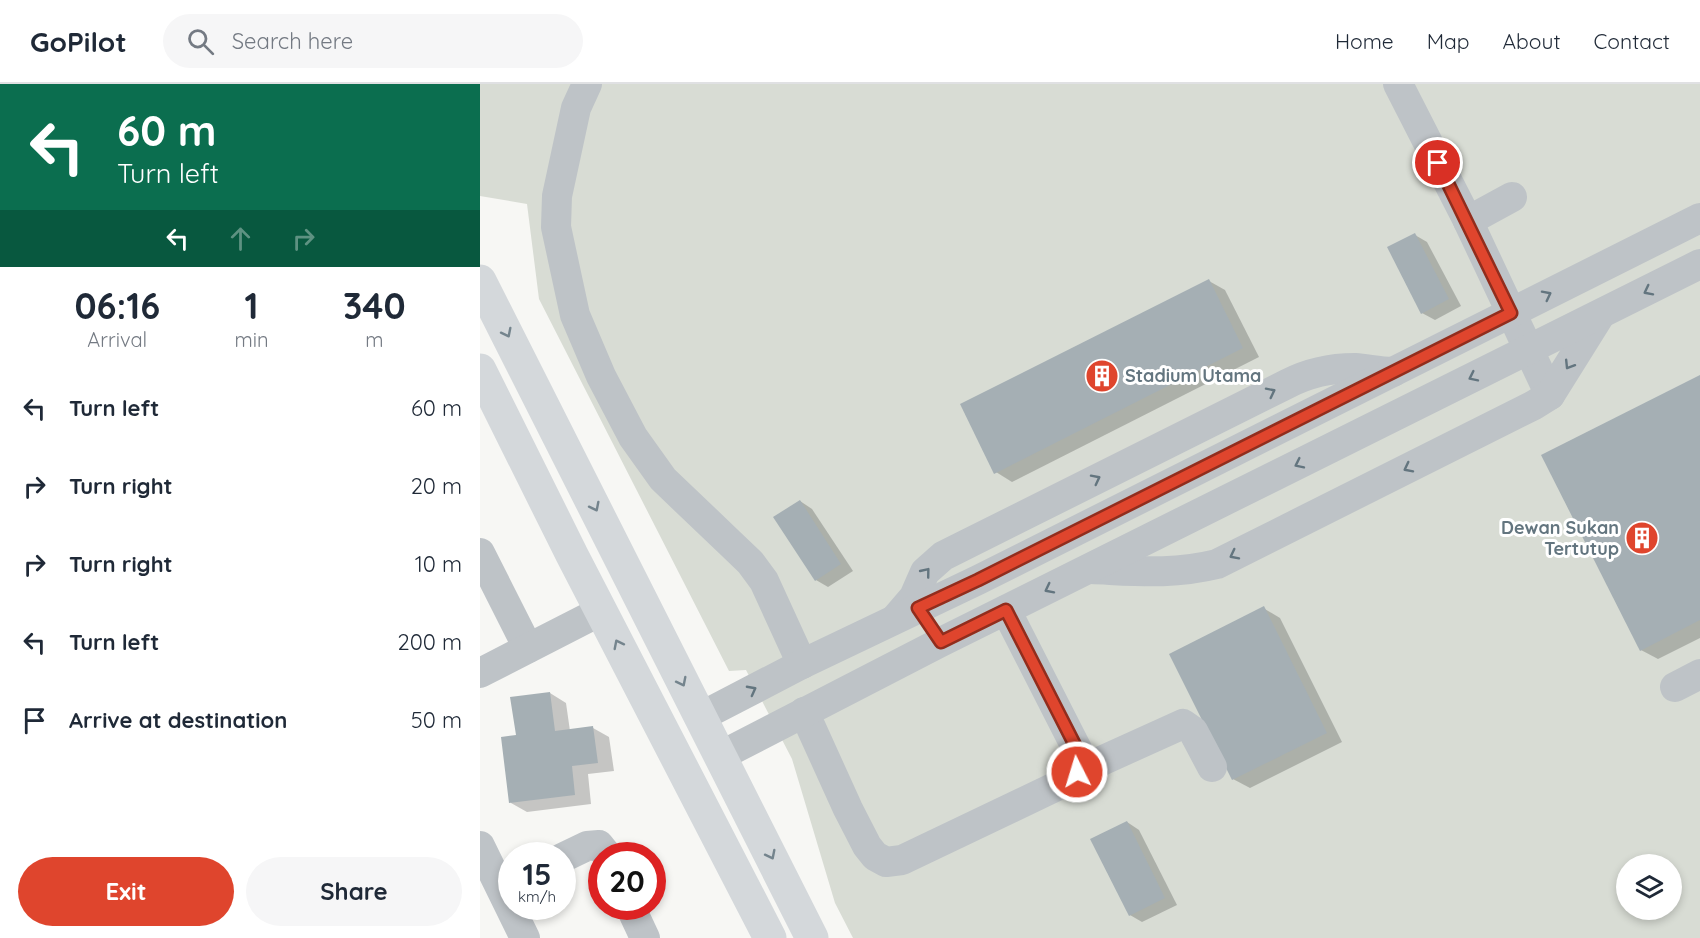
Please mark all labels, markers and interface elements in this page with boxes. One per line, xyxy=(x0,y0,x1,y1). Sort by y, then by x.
search box xyxy=(163,14,583,68)
text: GoPilot xyxy=(30,24,127,59)
icon: search xyxy=(184,25,217,58)
text: Search here xyxy=(232,27,353,55)
text: Home xyxy=(1335,28,1394,54)
text: Map xyxy=(1427,28,1470,54)
text: About xyxy=(1503,28,1561,54)
text: Contact xyxy=(1594,28,1670,54)
text: 60 m xyxy=(117,104,217,157)
icon: left xyxy=(18,108,96,186)
pin xyxy=(1412,137,1463,188)
icon: arrive xyxy=(1421,146,1454,179)
text: Turn left xyxy=(117,156,219,190)
icon: left xyxy=(161,222,194,255)
icon: ahead xyxy=(224,222,257,255)
icon: right xyxy=(287,222,320,255)
text: 06:16 xyxy=(74,283,160,328)
text: 1 xyxy=(245,283,259,328)
text: 340 xyxy=(343,283,406,328)
one-way arrow xyxy=(1644,284,1654,295)
one-way arrow xyxy=(1541,290,1552,302)
text: Arrival xyxy=(87,327,147,352)
text: min xyxy=(235,327,269,352)
text: m xyxy=(365,327,383,352)
one-way arrow xyxy=(500,327,511,337)
building icon: Stadium Utama xyxy=(1084,358,1120,394)
one-way arrow xyxy=(1565,359,1577,369)
place label: Stadium Utama xyxy=(1125,364,1261,387)
one-way arrow xyxy=(1469,370,1480,382)
one-way arrow xyxy=(1264,388,1275,399)
icon: left xyxy=(18,392,51,425)
text: Turn left xyxy=(69,394,159,422)
text: 60 m xyxy=(411,394,462,422)
one-way arrow xyxy=(1294,457,1305,469)
one-way arrow xyxy=(1404,461,1415,473)
icon: right xyxy=(18,470,51,503)
text: Turn right xyxy=(69,472,173,500)
text: 20 m xyxy=(411,472,462,500)
one-way arrow xyxy=(1090,475,1101,486)
one-way arrow xyxy=(587,501,599,512)
place label: Dewan Sukan Tertutup xyxy=(1501,516,1619,560)
building icon: Dewan Sukan Tertutup xyxy=(1624,520,1660,556)
icon: right xyxy=(18,548,51,581)
one-way arrow xyxy=(1229,548,1240,560)
text: Turn right xyxy=(69,550,173,578)
text: 10 m xyxy=(415,550,462,578)
one-way arrow xyxy=(919,568,930,579)
one-way arrow xyxy=(1045,582,1055,593)
icon: left xyxy=(18,626,51,659)
text: Turn left xyxy=(69,628,159,656)
text: 200 m xyxy=(398,628,462,656)
one-way arrow xyxy=(614,639,625,650)
one-way arrow xyxy=(675,675,686,686)
one-way arrow xyxy=(746,686,756,697)
icon: arrive xyxy=(18,704,51,737)
text: Arrive at destination xyxy=(69,706,287,734)
text: 50 m xyxy=(411,706,462,734)
position arrow xyxy=(1045,740,1109,804)
speed limit sign: 20 xyxy=(588,842,666,920)
one-way arrow xyxy=(763,849,775,860)
map controls xyxy=(1616,854,1682,920)
button: layers xyxy=(1616,854,1682,920)
text: 15 xyxy=(523,855,551,893)
button: Exit xyxy=(18,857,234,926)
button: Share xyxy=(246,857,462,926)
text: km/h xyxy=(518,887,556,906)

